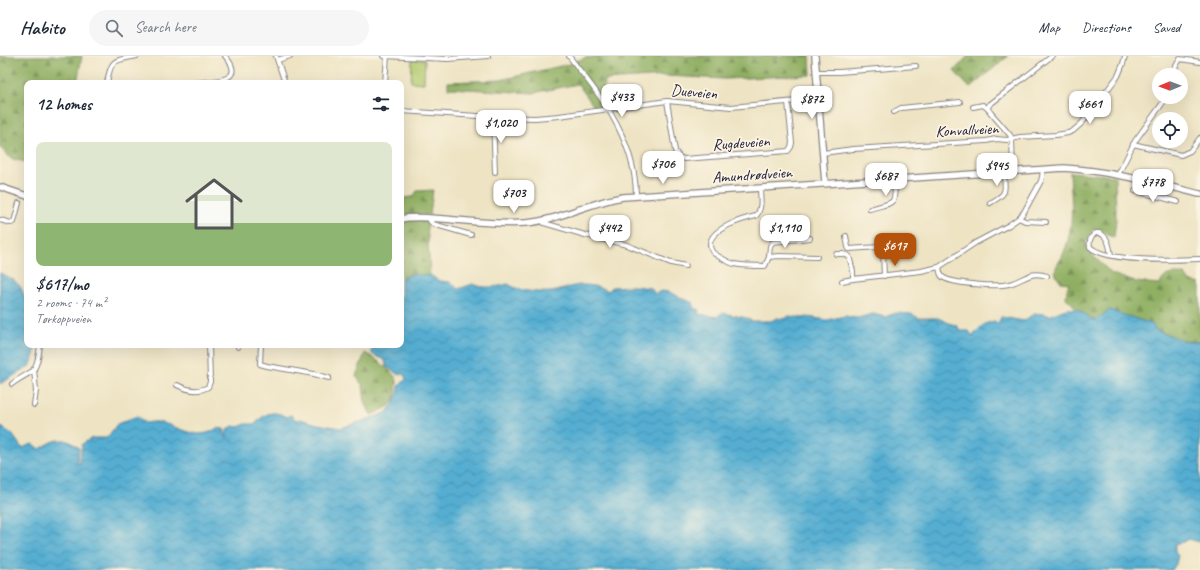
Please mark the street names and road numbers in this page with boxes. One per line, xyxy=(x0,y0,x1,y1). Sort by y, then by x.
street label: Dueveien xyxy=(670,80,719,104)
street label: Konvallveien xyxy=(935,118,1000,142)
street label: Rugdeveien xyxy=(712,131,771,155)
street label: Amundrødveien xyxy=(711,162,793,188)

